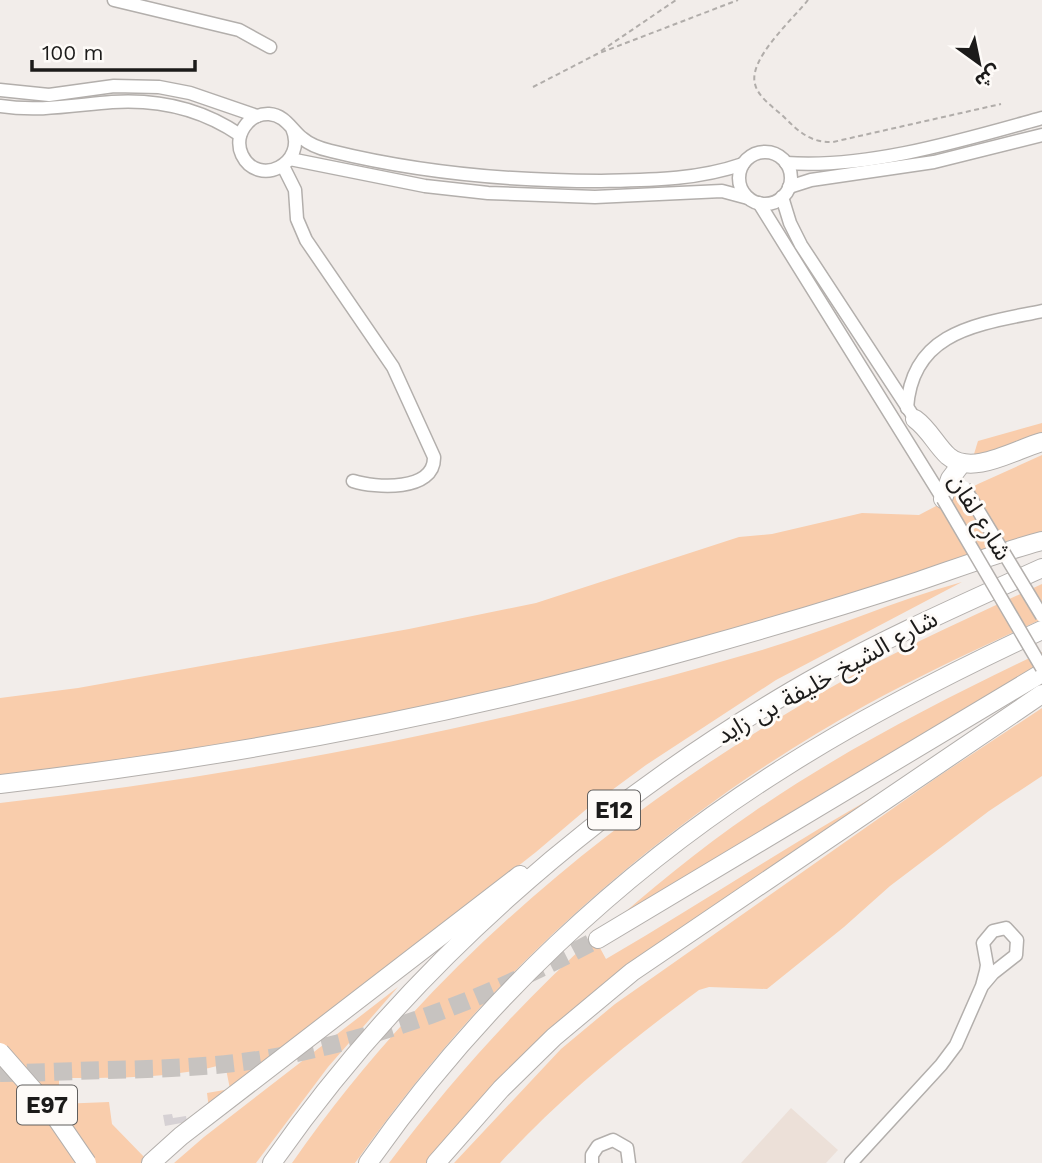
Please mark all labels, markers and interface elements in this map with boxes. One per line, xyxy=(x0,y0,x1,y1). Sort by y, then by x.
scale bar xyxy=(32,28,194,72)
north arrow xyxy=(944,28,1014,98)
text: 100 m xyxy=(42,40,104,65)
text: ش xyxy=(971,60,1005,94)
street label: شارع لفان xyxy=(940,469,1017,567)
street label: شارع الشيخ خليفة بن زايد xyxy=(712,605,944,752)
road number: E12 xyxy=(588,790,640,830)
road number: E97 xyxy=(17,1086,77,1124)

